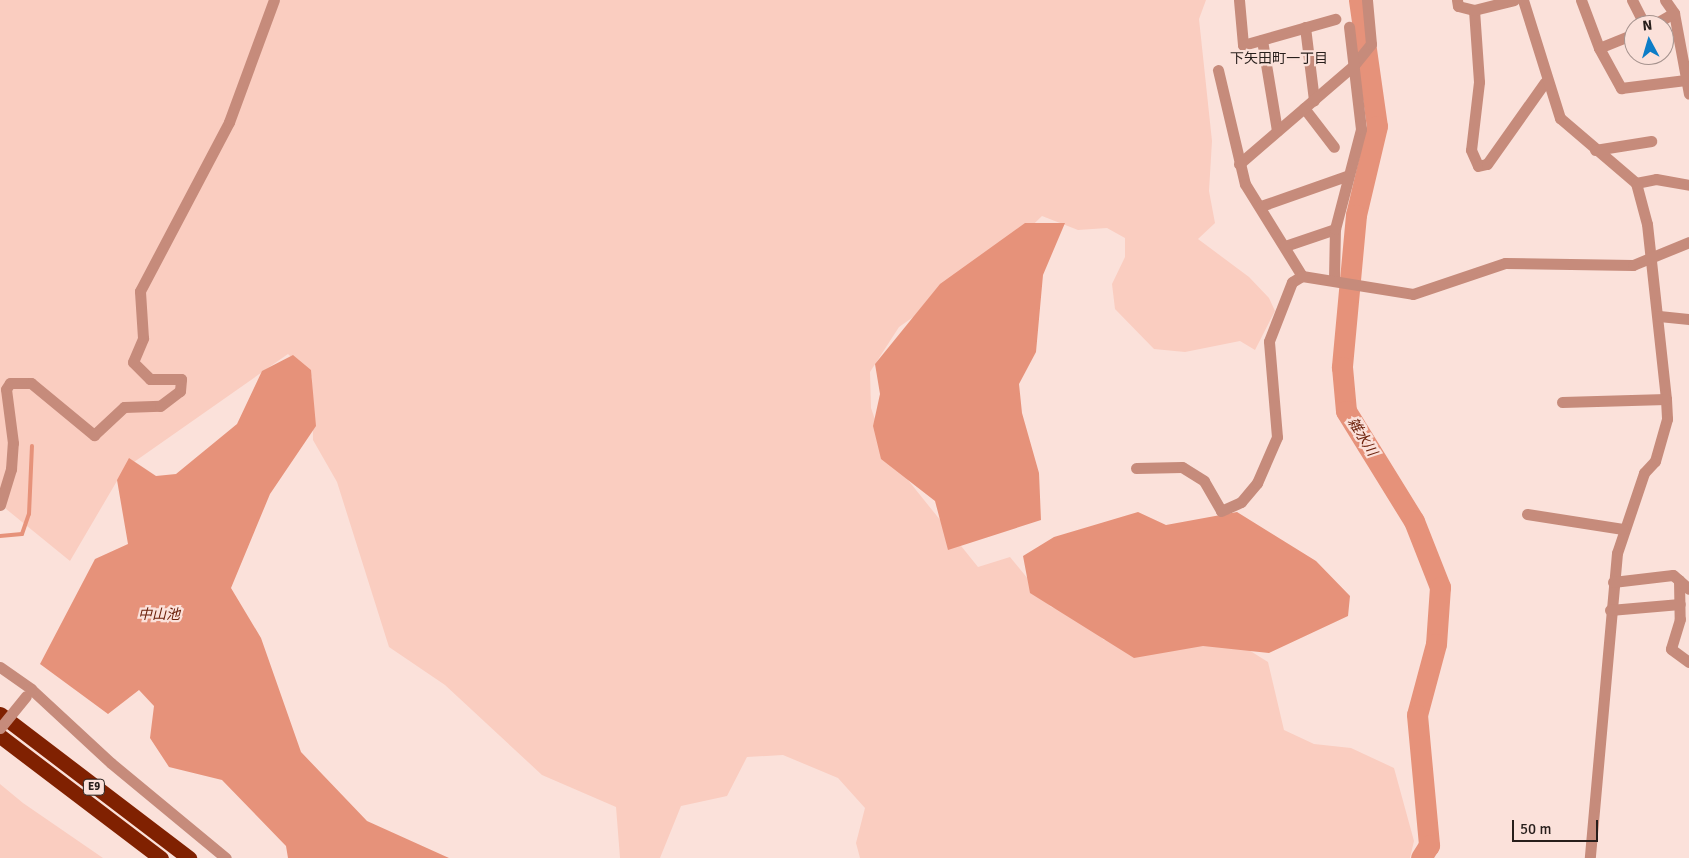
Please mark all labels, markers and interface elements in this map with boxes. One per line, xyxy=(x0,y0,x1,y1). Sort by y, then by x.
north arrow xyxy=(1624,15,1674,65)
text: N xyxy=(1642,17,1653,35)
district label: 下矢田町一丁目 xyxy=(1230,51,1328,67)
water label: 雑水川 xyxy=(1344,415,1380,459)
water label: 中山池 xyxy=(138,607,180,623)
road number: E9 xyxy=(83,779,105,796)
scale bar xyxy=(1514,810,1600,842)
text: 50 m xyxy=(1520,820,1551,838)

